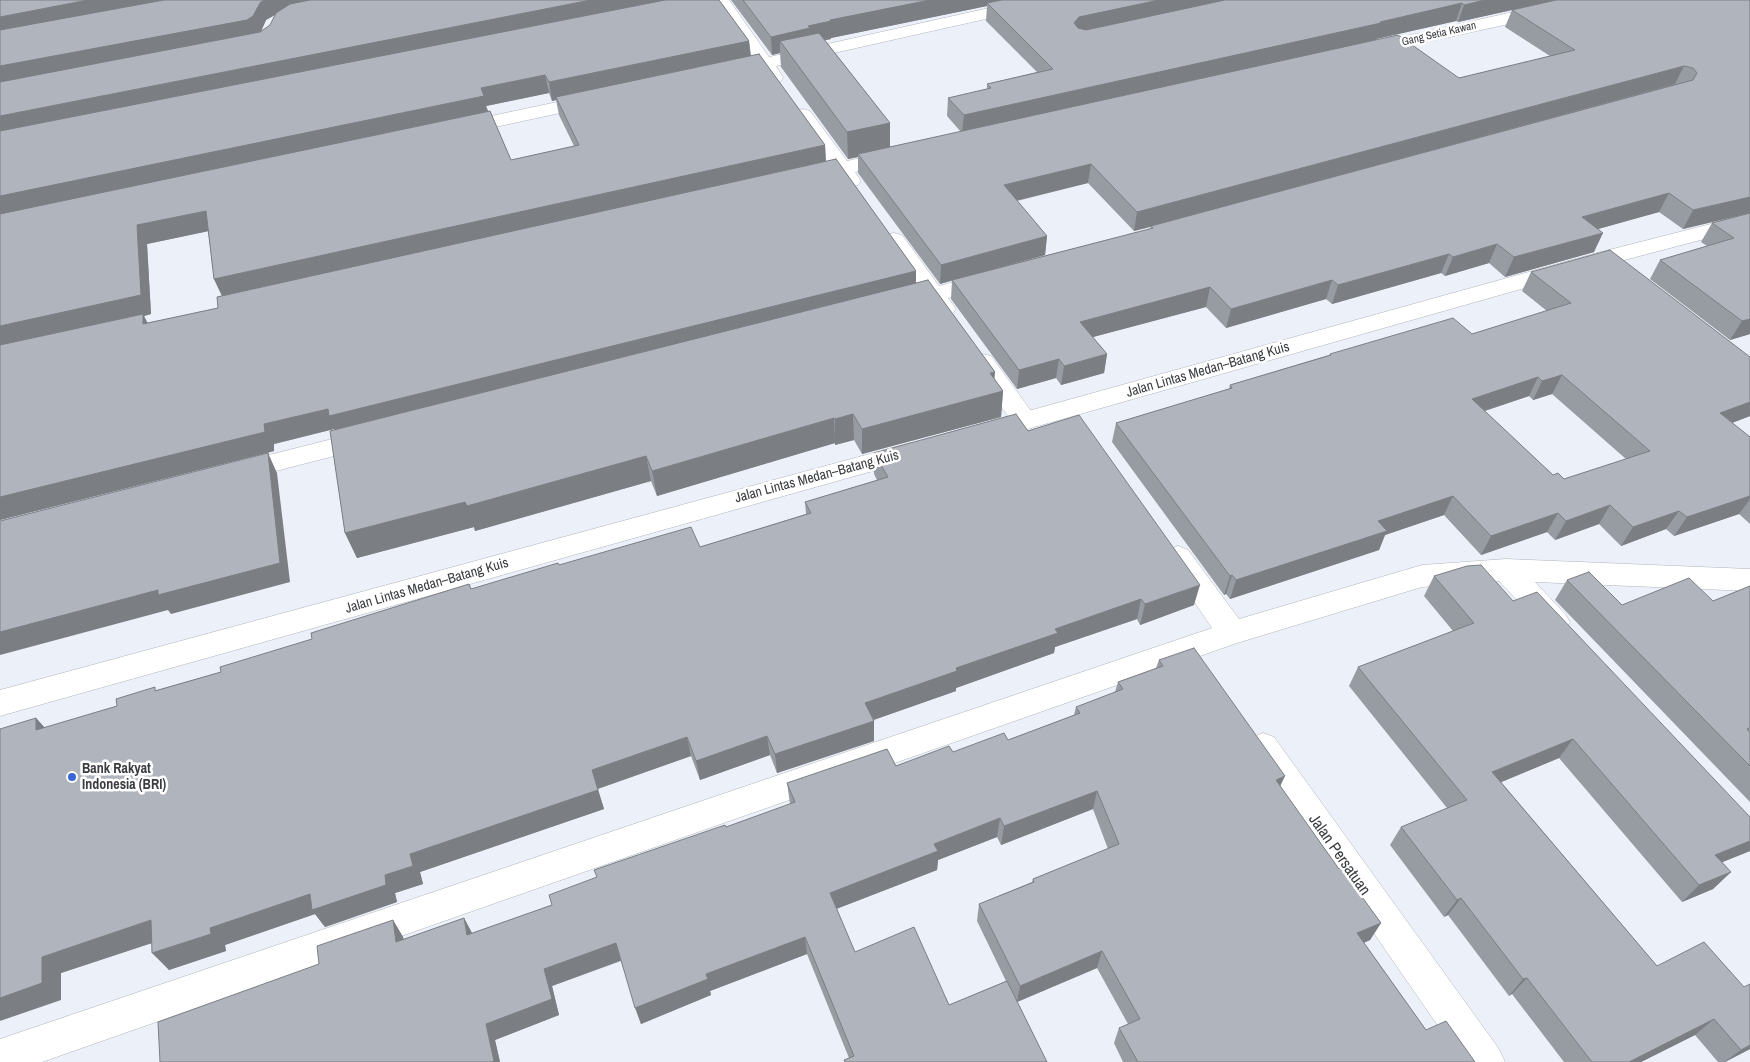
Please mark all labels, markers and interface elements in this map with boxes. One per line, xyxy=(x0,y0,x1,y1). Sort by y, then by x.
street label: Gang Setia Kawan xyxy=(1401,19,1477,49)
street label: Jalan Lintas Medan–Batang Kuis xyxy=(1124,339,1292,401)
street label: Jalan Lintas Medan–Batang Kuis xyxy=(733,447,901,507)
street label: Jalan Lintas Medan–Batang Kuis xyxy=(343,555,511,617)
place label: Bank Rakyat Indonesia (BRI) xyxy=(82,761,166,794)
marker: Bank Rakyat Indonesia (BRI) xyxy=(66,771,78,783)
street label: Jalan Persatuan xyxy=(1304,811,1374,899)

